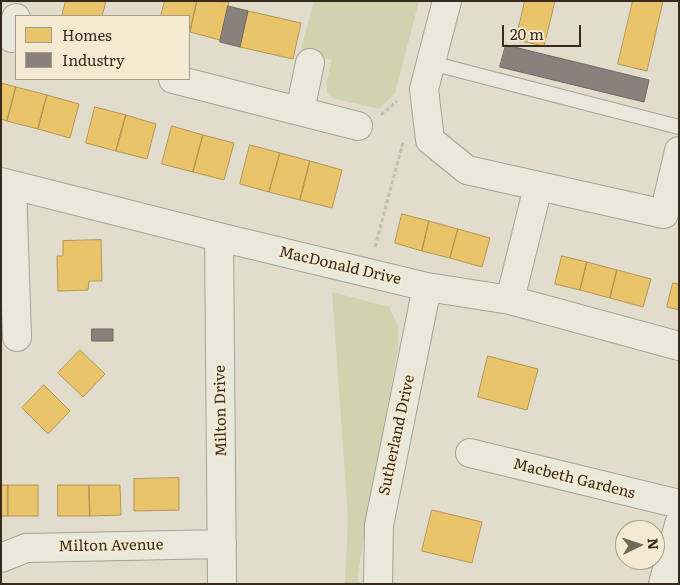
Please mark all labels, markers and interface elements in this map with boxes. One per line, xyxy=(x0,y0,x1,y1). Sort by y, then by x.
legend xyxy=(15,15,190,80)
scale bar xyxy=(505,15,584,47)
text: 20 m xyxy=(510,22,544,45)
text: Homes xyxy=(62,23,112,46)
text: Industry xyxy=(62,48,125,71)
street label: MacDonald Drive xyxy=(277,243,403,289)
street label: Milton Drive xyxy=(211,365,231,457)
street label: Sutherland Drive xyxy=(375,373,419,497)
street label: Macbeth Gardens xyxy=(511,455,637,503)
north arrow xyxy=(615,520,665,570)
street label: Milton Avenue xyxy=(58,536,164,556)
text: N xyxy=(644,537,664,551)

